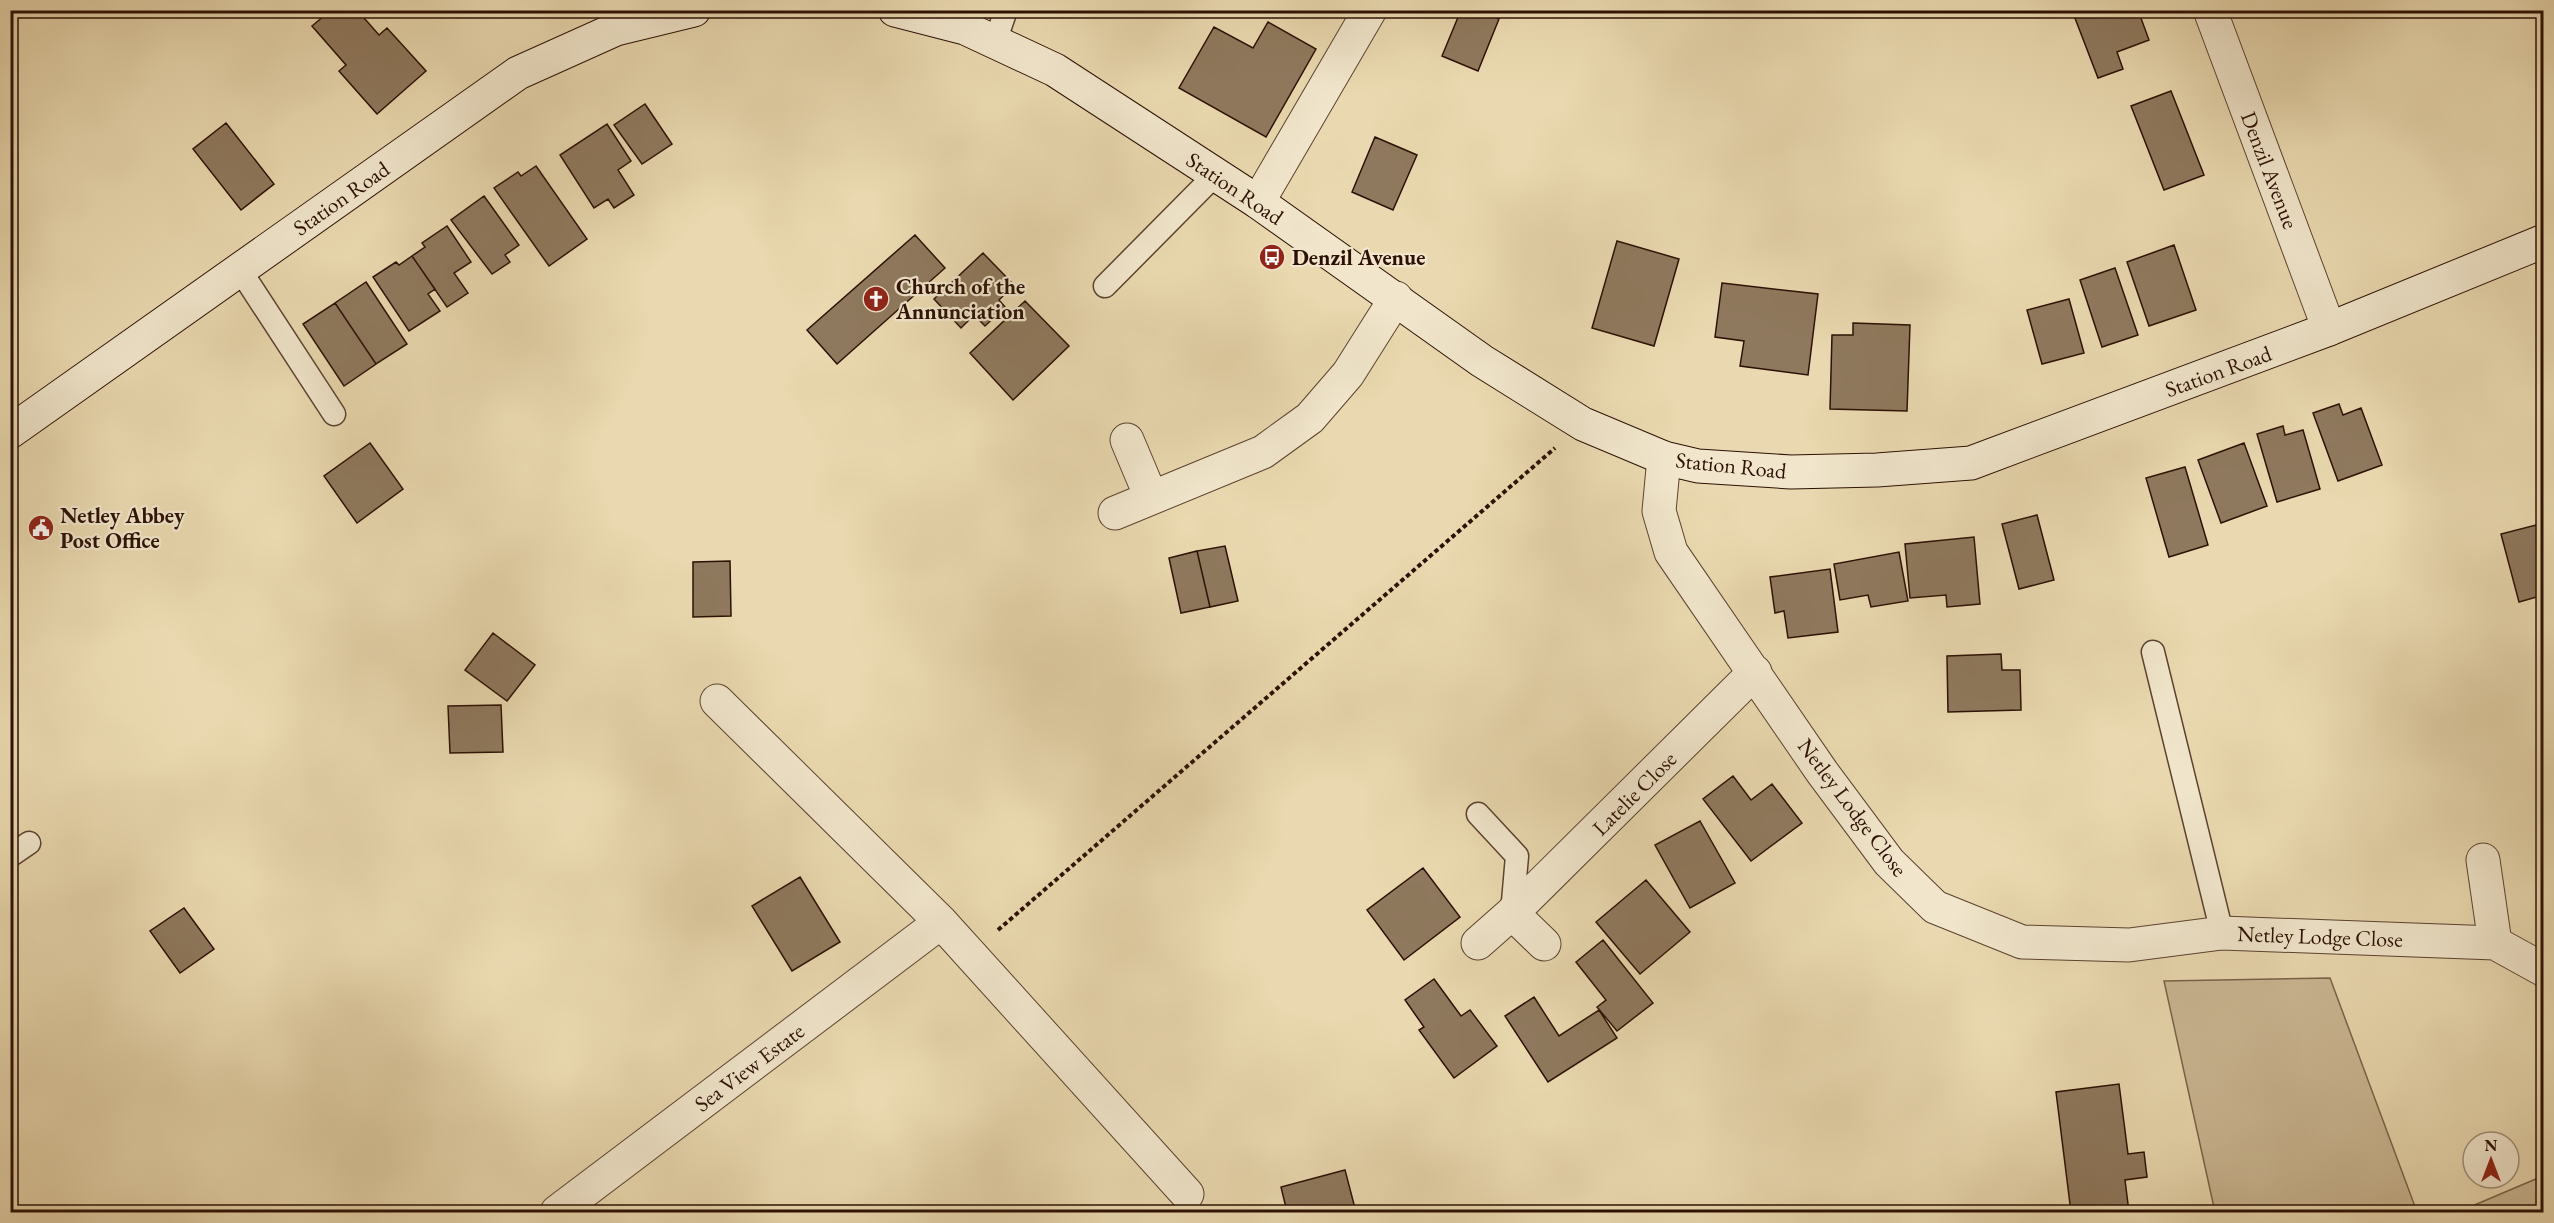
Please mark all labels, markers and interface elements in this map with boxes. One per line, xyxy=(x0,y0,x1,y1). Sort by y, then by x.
street label: Denzil Avenue xyxy=(2234,107,2305,233)
street label: Station Road xyxy=(1181,145,1290,232)
street label: Station Road xyxy=(287,154,396,242)
bus stop icon: Denzil Avenue xyxy=(1257,242,1287,272)
place label: Denzil Avenue xyxy=(1292,243,1425,272)
place label: Church of the Annunciation xyxy=(895,272,1025,326)
church icon: Church of the Annunciation xyxy=(861,284,891,314)
street label: Station Road xyxy=(2161,339,2276,404)
street label: Station Road xyxy=(1674,445,1789,486)
place label: Netley Abbey Post Office xyxy=(60,501,185,555)
public building icon: Netley Abbey Post Office xyxy=(26,513,56,543)
street label: Netley Lodge Close xyxy=(1791,732,1914,883)
street label: Latelie Close xyxy=(1586,745,1683,842)
street label: Netley Lodge Close xyxy=(2237,919,2404,954)
street label: Sea View Estate xyxy=(688,1016,810,1118)
north arrow xyxy=(2461,1130,2521,1190)
text: N xyxy=(2485,1135,2498,1156)

